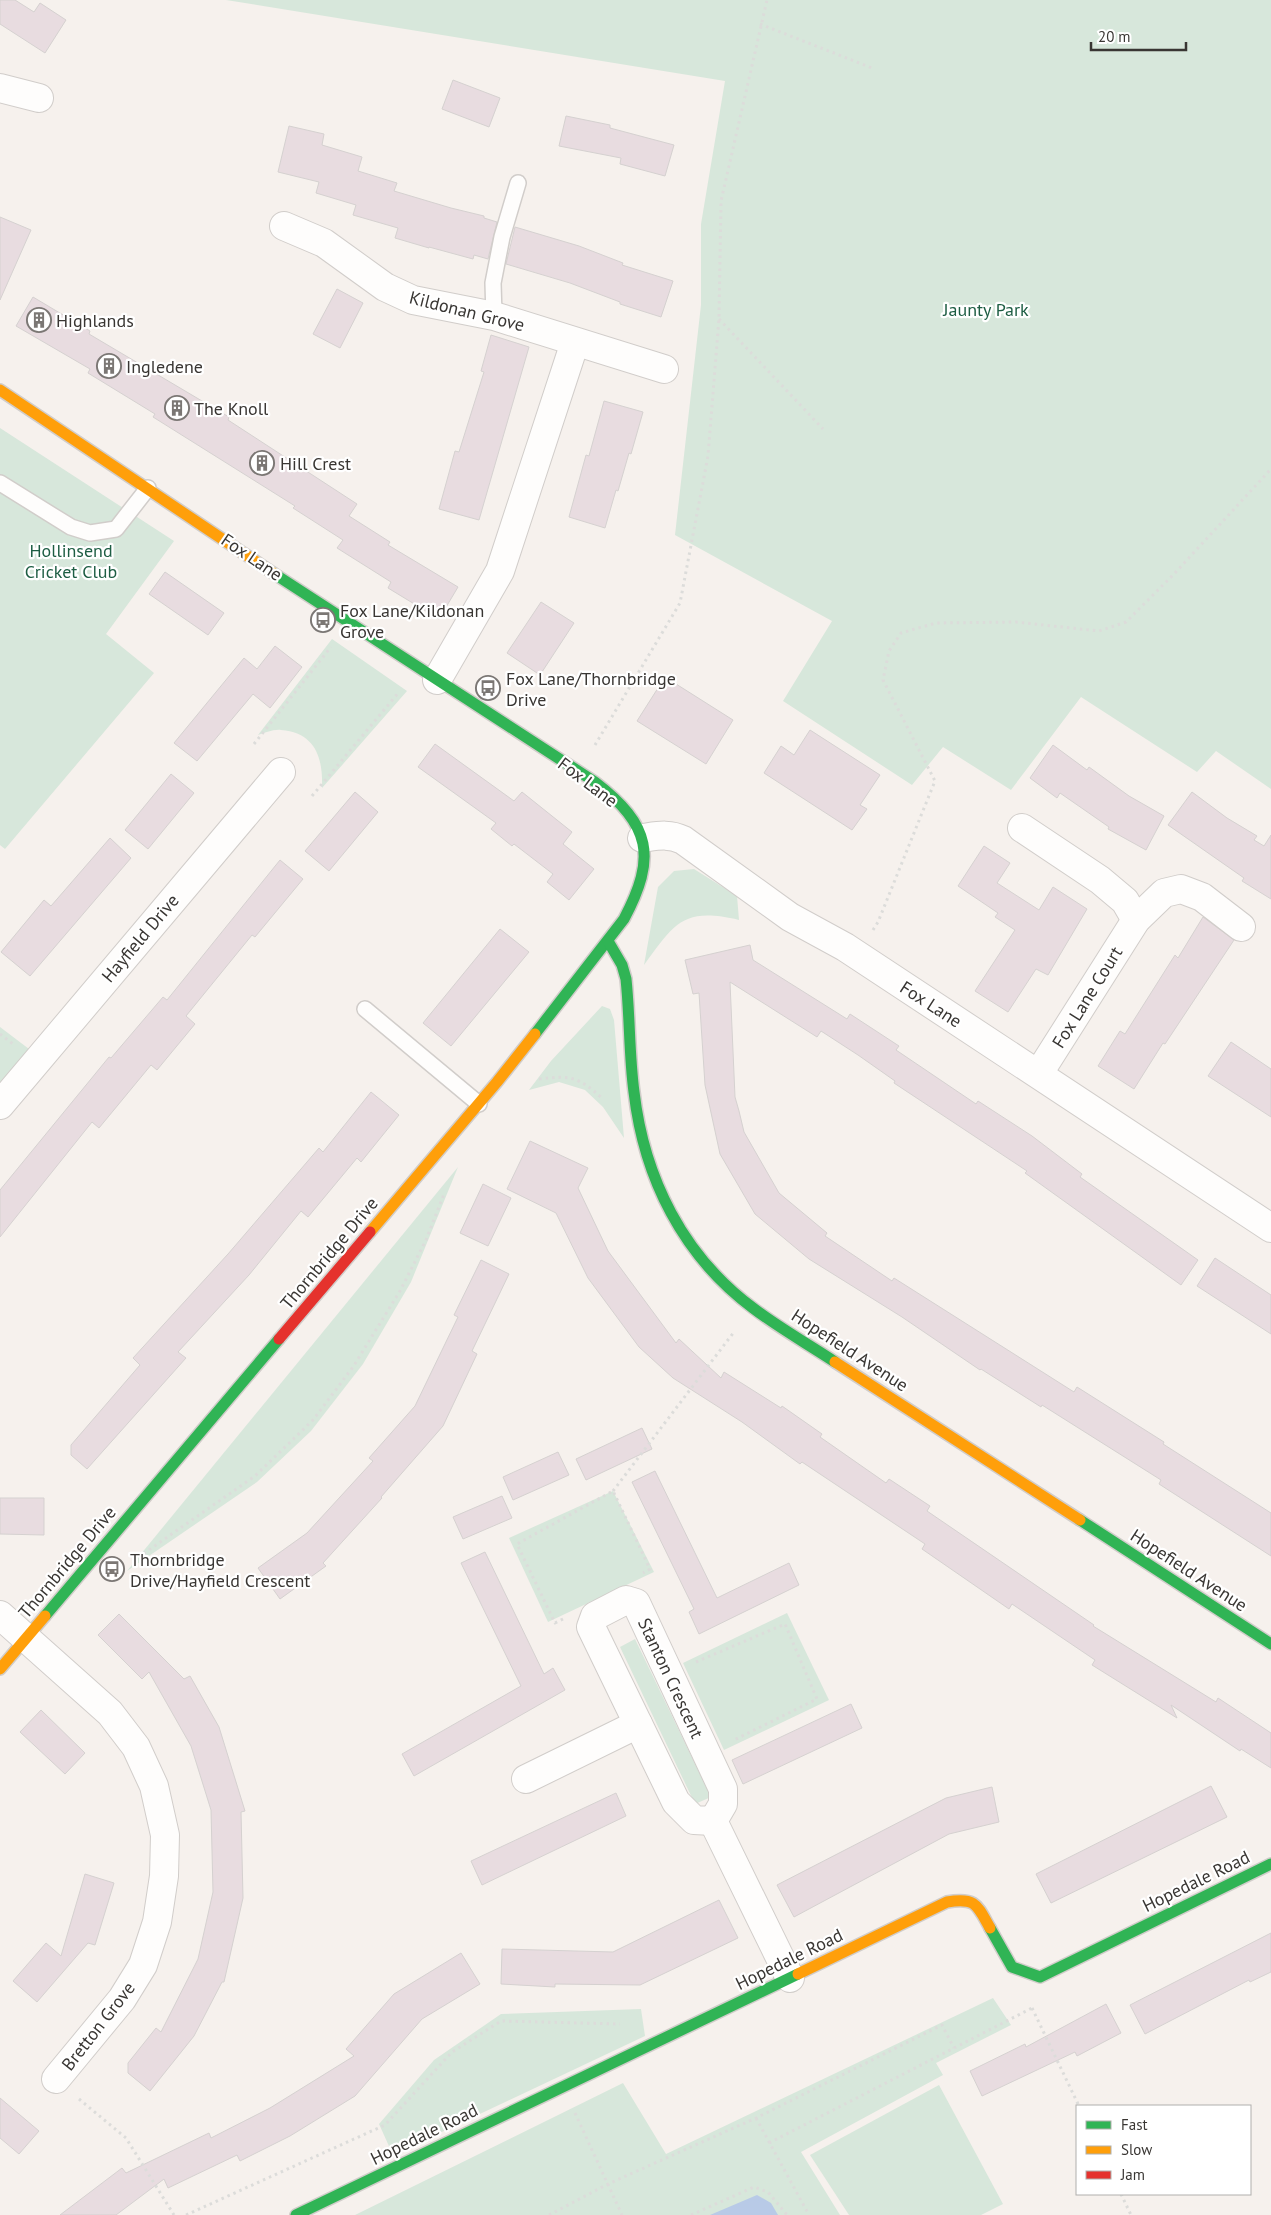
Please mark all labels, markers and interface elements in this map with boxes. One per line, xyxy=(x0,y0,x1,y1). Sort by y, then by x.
scale bar xyxy=(1091,20,1186,52)
text: 20 m xyxy=(1098,27,1131,46)
street label: Kildonan Grove xyxy=(407,286,527,336)
park label: Jaunty Park xyxy=(942,298,1029,321)
building icon: Highlands xyxy=(26,307,52,333)
place label: Highlands xyxy=(56,309,134,332)
building icon: Ingledene xyxy=(96,353,122,379)
place label: Ingledene xyxy=(126,355,203,378)
building icon: The Knoll xyxy=(164,395,190,421)
place label: The Knoll xyxy=(194,397,269,420)
building icon: Hill Crest xyxy=(249,450,275,476)
place label: Hill Crest xyxy=(280,452,351,475)
street label: Fox Lane xyxy=(217,528,287,586)
park label: Hollinsend Cricket Club xyxy=(25,539,117,583)
place label: Fox Lane/Kildonan Grove xyxy=(340,599,484,643)
bus stop icon: Fox Lane/Kildonan Grove xyxy=(310,607,336,633)
place label: Fox Lane/Thornbridge Drive xyxy=(506,667,676,711)
bus stop icon: Fox Lane/Thornbridge Drive xyxy=(475,675,501,701)
street label: Fox Lane xyxy=(554,752,622,812)
street label: Hayfield Drive xyxy=(96,889,184,987)
street label: Fox Lane Court xyxy=(1047,942,1127,1052)
street label: Fox Lane xyxy=(896,976,966,1032)
street label: Thornbridge Drive xyxy=(275,1192,383,1314)
street label: Hopefield Avenue xyxy=(787,1304,913,1396)
street label: Thornbridge Drive xyxy=(13,1501,121,1623)
street label: Hopefield Avenue xyxy=(1126,1524,1252,1616)
place label: Thornbridge Drive/Hayfield Crescent xyxy=(130,1548,310,1592)
bus stop icon: Thornbridge Drive/Hayfield Crescent xyxy=(99,1556,125,1582)
street label: Stanton Crescent xyxy=(633,1614,709,1742)
street label: Hopedale Road xyxy=(1139,1845,1253,1917)
street label: Hopedale Road xyxy=(732,1923,846,1995)
street label: Bretton Grove xyxy=(56,1977,140,2075)
street label: Hopedale Road xyxy=(367,2098,481,2170)
legend xyxy=(1076,2105,1251,2195)
text: Fast xyxy=(1121,2115,1148,2134)
text: Slow xyxy=(1121,2140,1152,2159)
text: Jam xyxy=(1120,2165,1145,2184)

